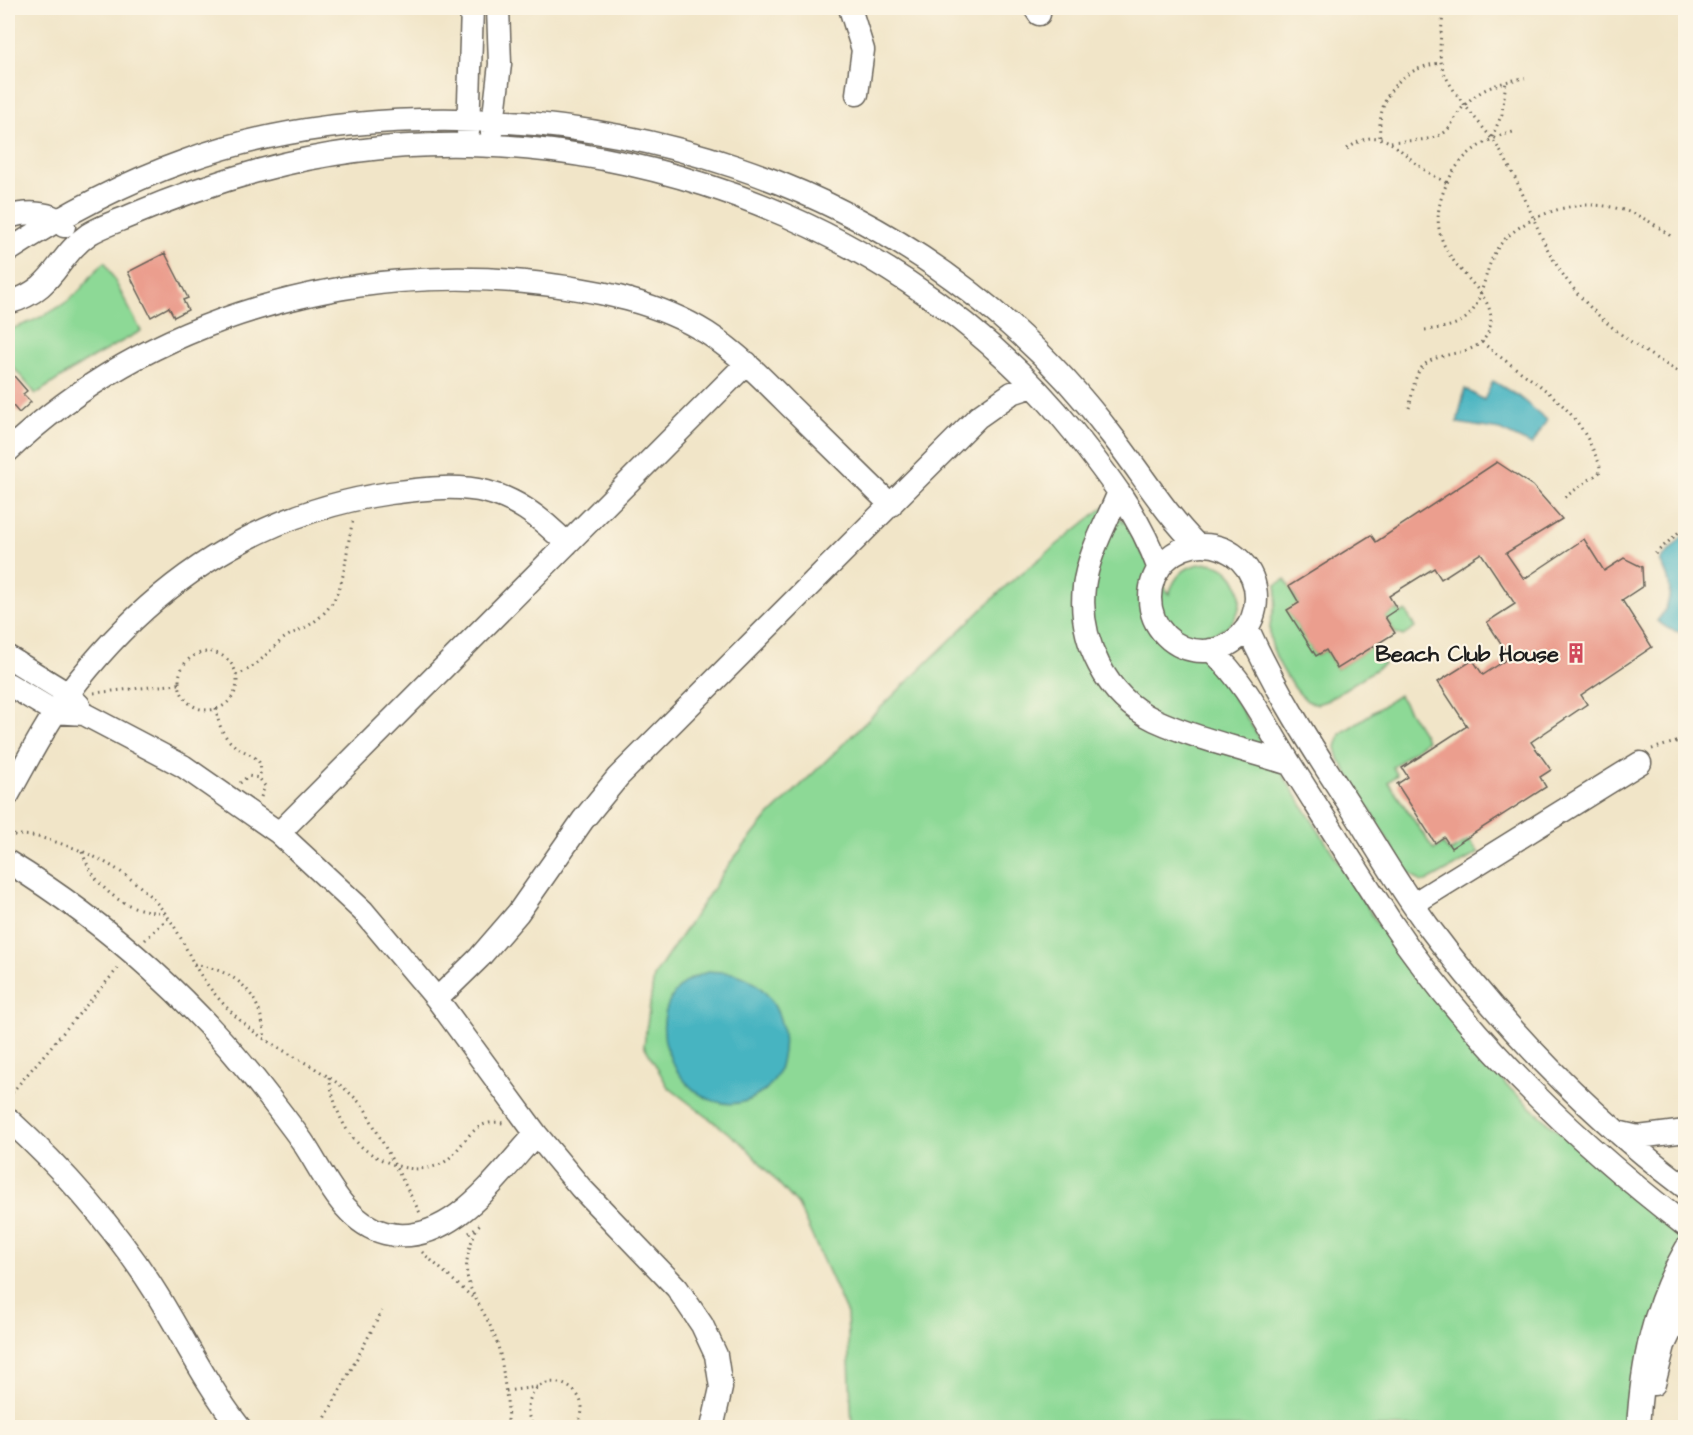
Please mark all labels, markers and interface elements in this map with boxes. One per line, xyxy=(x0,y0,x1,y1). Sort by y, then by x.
place label: Beach Club House xyxy=(1375,639,1559,670)
building icon: Beach Club House xyxy=(1564,641,1588,665)

